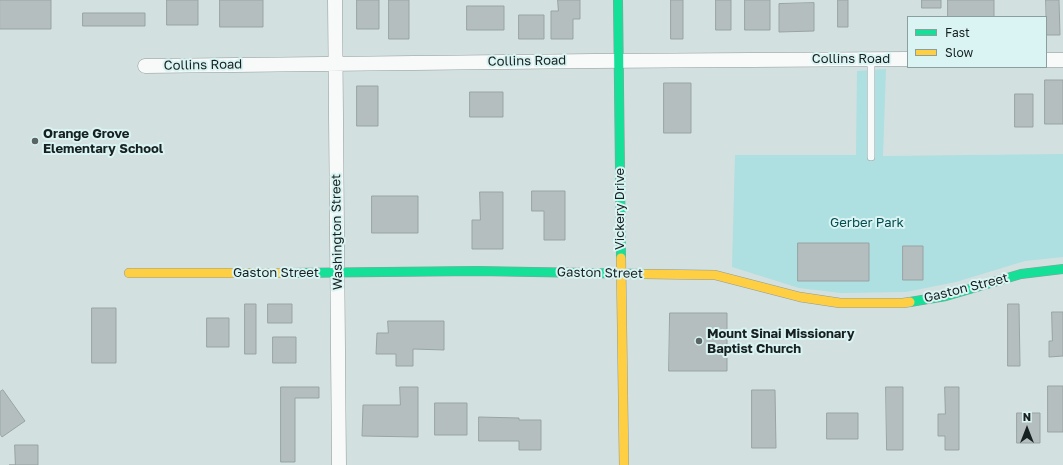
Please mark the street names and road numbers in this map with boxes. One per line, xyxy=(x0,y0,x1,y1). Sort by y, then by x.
street label: Collins Road xyxy=(812,51,890,67)
street label: Collins Road xyxy=(488,53,566,69)
street label: Collins Road xyxy=(164,57,242,73)
street label: Vickery Drive xyxy=(612,168,628,250)
street label: Washington Street xyxy=(328,174,346,290)
street label: Gaston Street xyxy=(557,264,643,282)
street label: Gaston Street xyxy=(233,265,319,281)
street label: Gaston Street xyxy=(922,270,1010,306)

